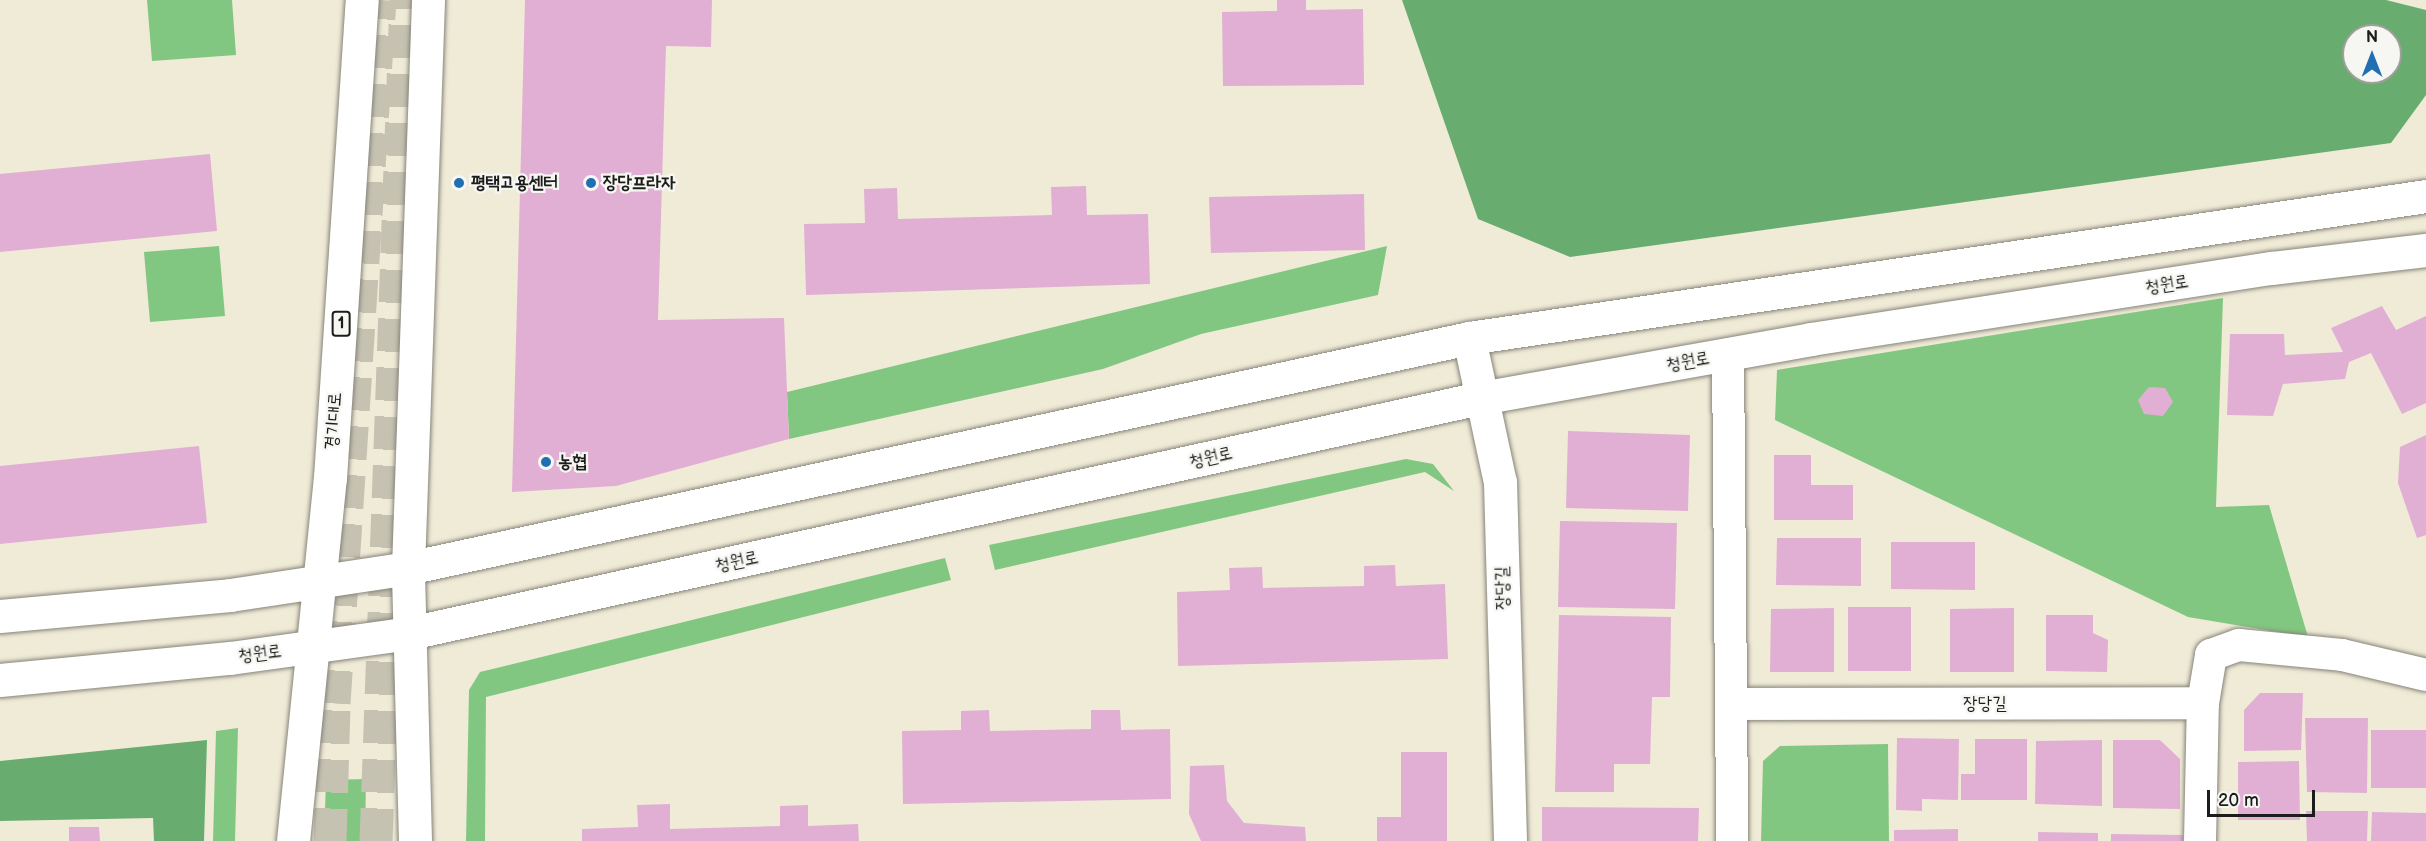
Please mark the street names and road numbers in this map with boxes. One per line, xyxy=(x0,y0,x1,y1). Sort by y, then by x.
street label: 청원로 xyxy=(2144,271,2190,299)
road number: 1 xyxy=(330,311,352,337)
street label: 청원로 xyxy=(1665,348,1711,376)
street label: 경기대로 xyxy=(321,391,347,451)
street label: 청원로 xyxy=(1187,443,1235,473)
street label: 청원로 xyxy=(714,547,760,577)
street label: 장당길 xyxy=(1492,566,1514,610)
street label: 청원로 xyxy=(237,641,283,667)
street label: 장당길 xyxy=(1963,693,2007,715)

